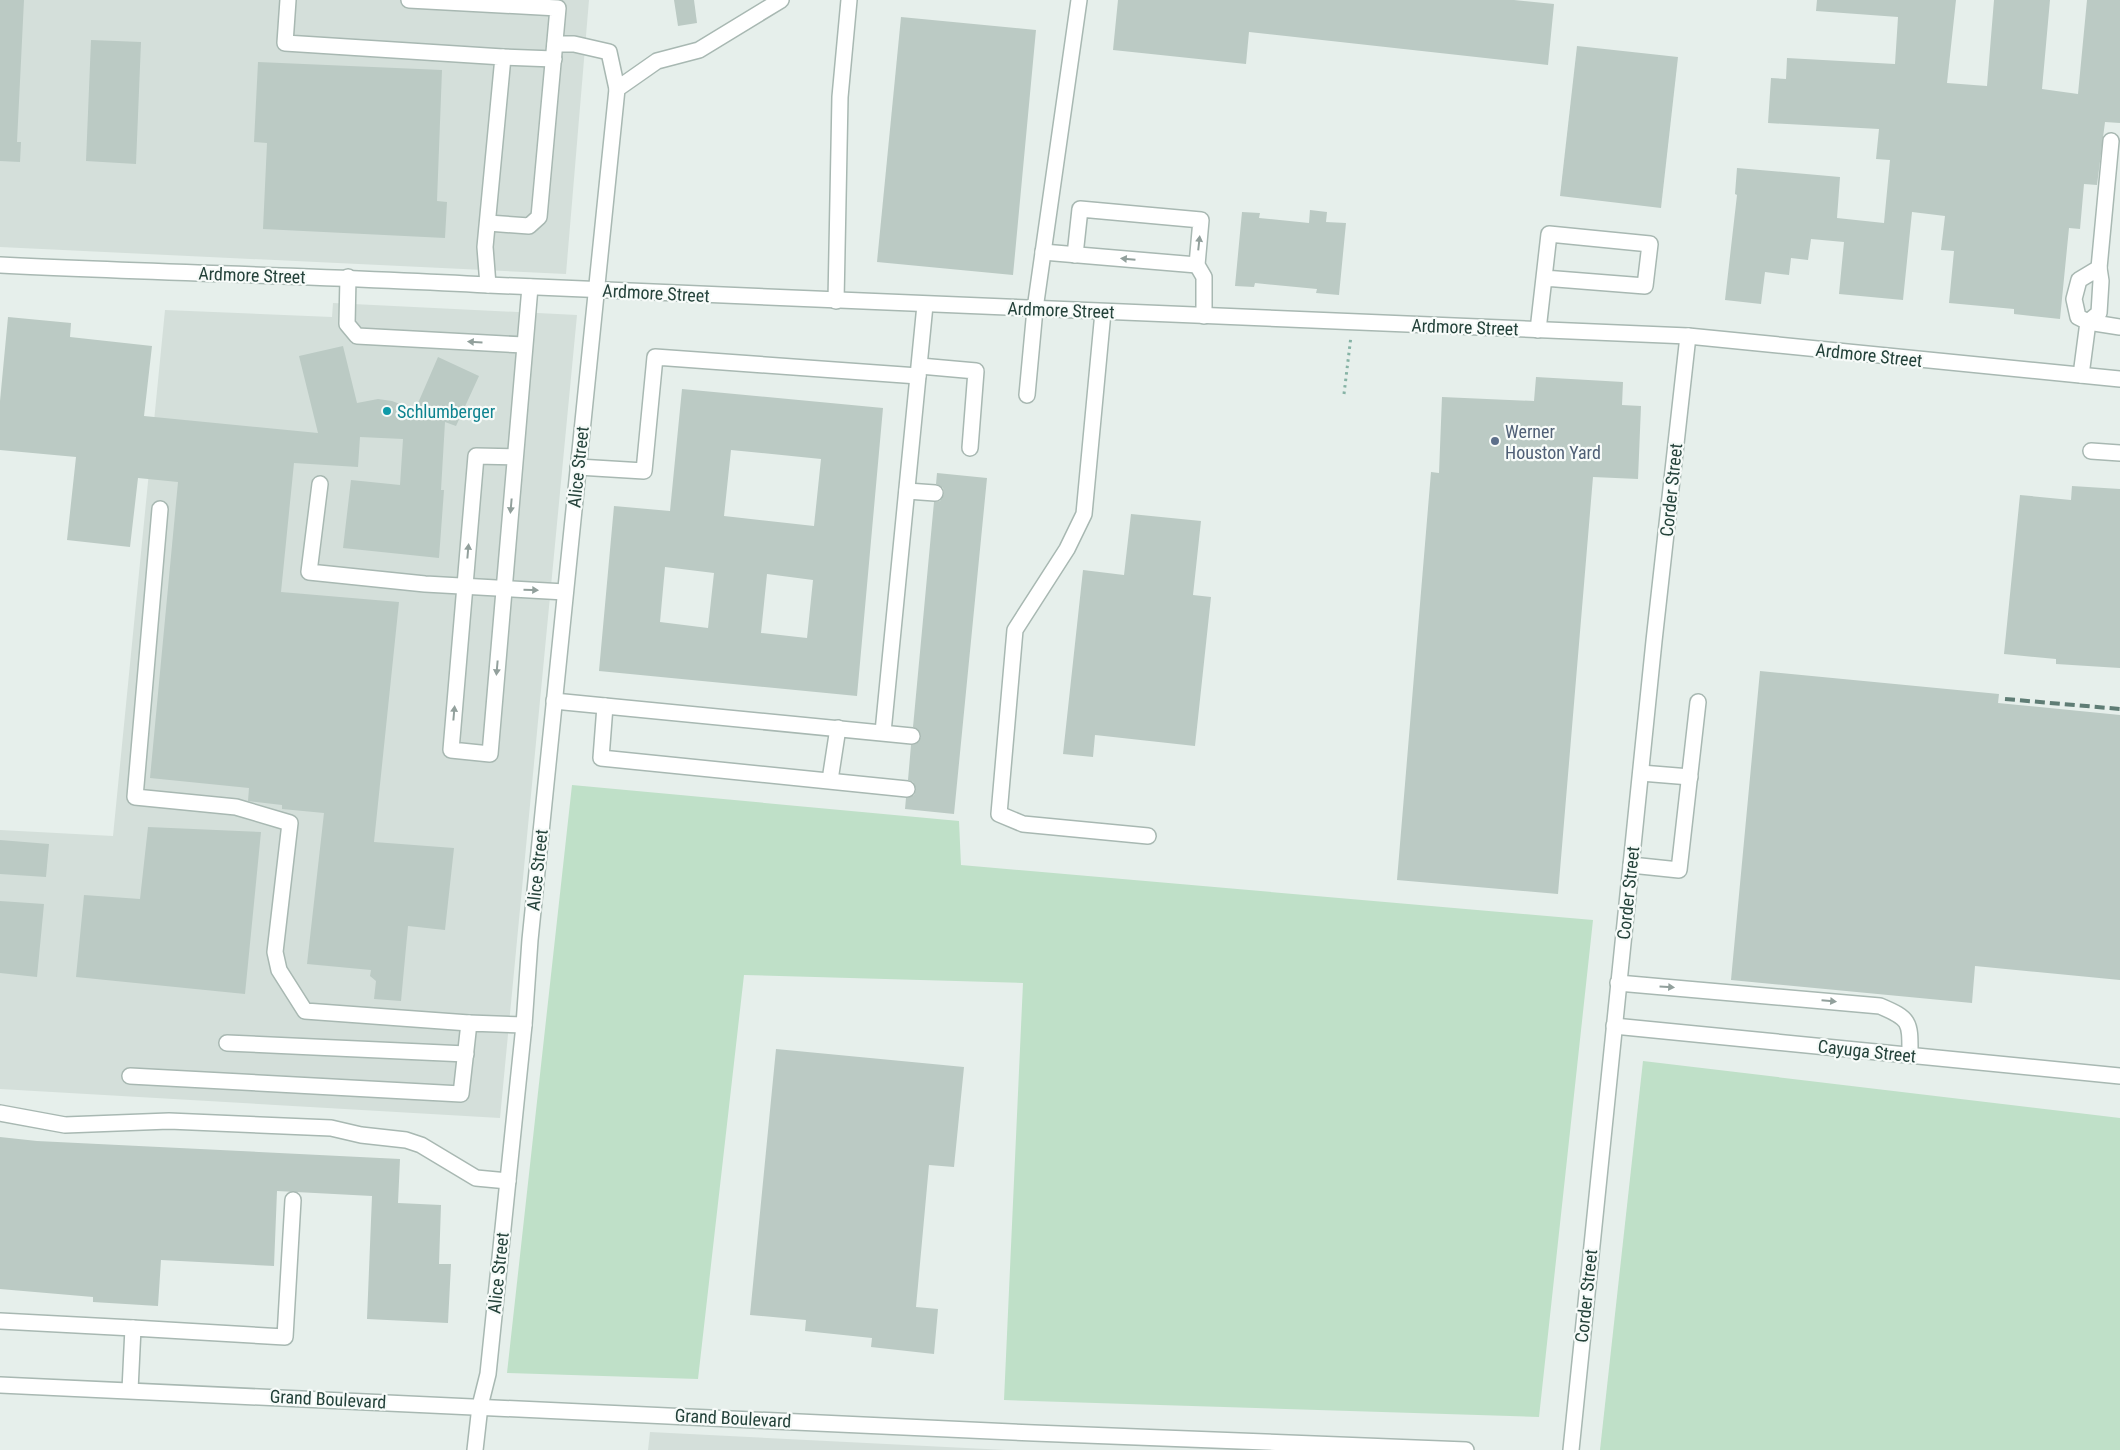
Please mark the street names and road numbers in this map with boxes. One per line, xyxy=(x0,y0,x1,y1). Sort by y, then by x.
street label: Ardmore Street xyxy=(198,263,306,287)
street label: Ardmore Street xyxy=(602,280,710,306)
street label: Ardmore Street xyxy=(1007,298,1115,322)
street label: Ardmore Street xyxy=(1411,315,1519,339)
street label: Ardmore Street xyxy=(1815,339,1923,371)
street label: Alice Street xyxy=(563,425,593,509)
street label: Corder Street xyxy=(1656,442,1686,538)
street label: Alice Street xyxy=(522,828,552,912)
street label: Corder Street xyxy=(1613,845,1643,941)
street label: Cayuga Street xyxy=(1817,1035,1917,1067)
street label: Alice Street xyxy=(483,1231,513,1315)
street label: Corder Street xyxy=(1571,1248,1601,1344)
street label: Grand Boulevard xyxy=(269,1385,387,1413)
street label: Grand Boulevard xyxy=(674,1404,792,1432)

